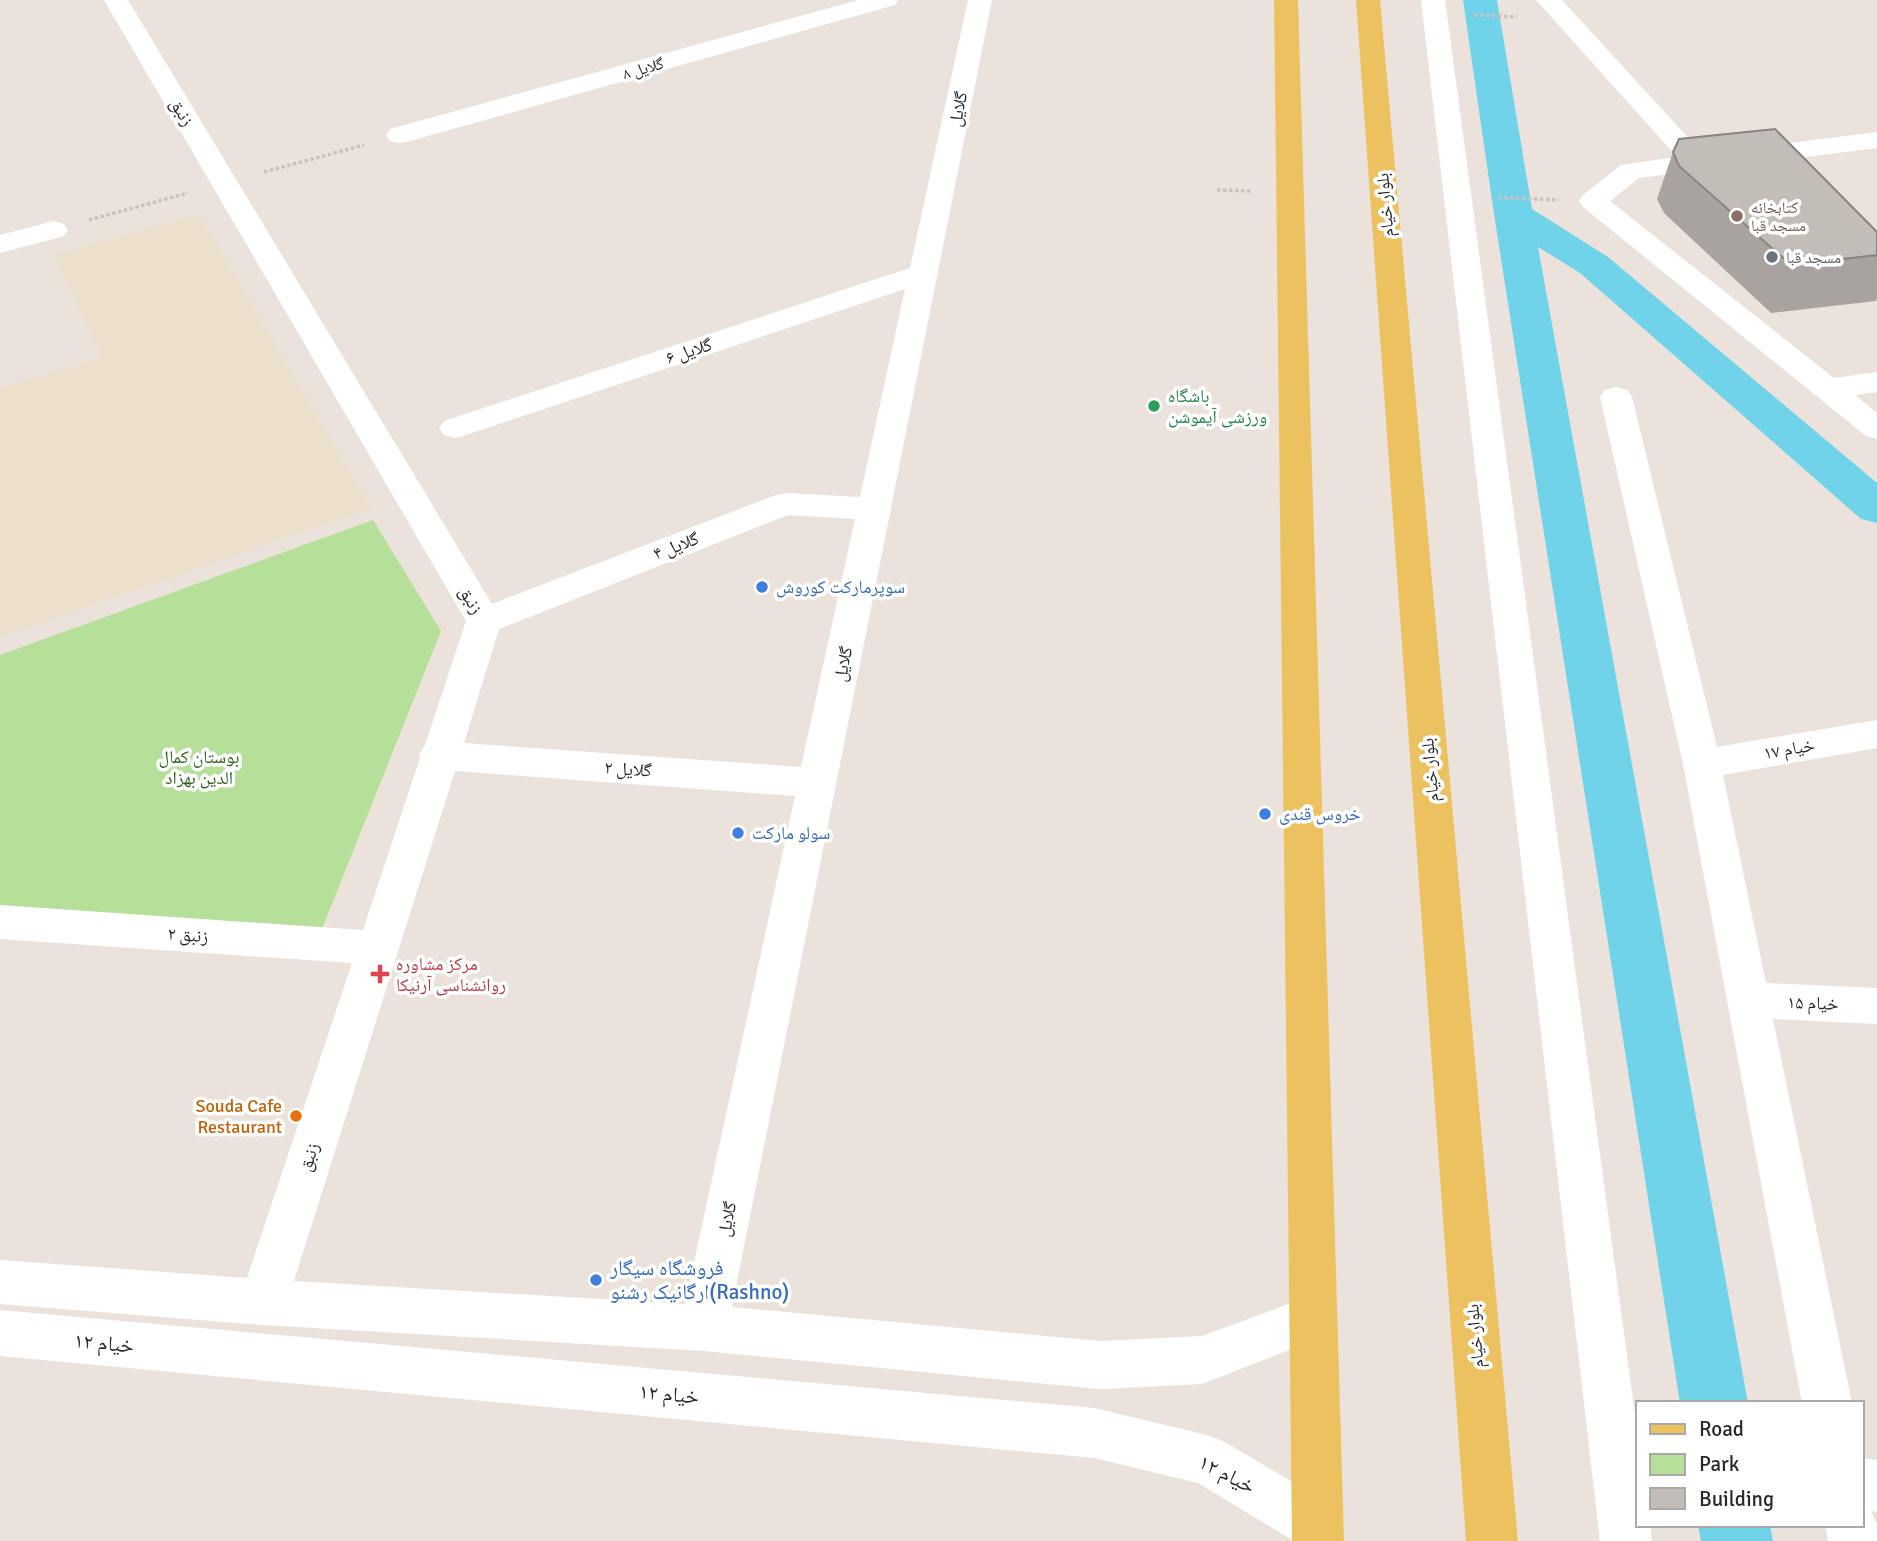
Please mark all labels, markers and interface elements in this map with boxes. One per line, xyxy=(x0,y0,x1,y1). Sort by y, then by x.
street label: گلایل ۸ xyxy=(620,53,667,84)
street label: گلایل xyxy=(944,89,973,129)
street label: زنبق xyxy=(165,94,199,130)
street label: بلوار خیام xyxy=(1371,172,1400,238)
place label: کتابخانه مسجد قبا xyxy=(1751,198,1806,236)
marker: کتابخانه مسجد قبا xyxy=(1729,208,1745,224)
place label: مسجد قبا xyxy=(1786,248,1841,268)
marker: مسجد قبا xyxy=(1764,249,1780,265)
street label: گلایل ۶ xyxy=(663,333,715,369)
place label: باشگاه ورزشی آیموشن xyxy=(1168,385,1267,428)
marker: باشگاه ورزشی آیموشن xyxy=(1146,398,1162,414)
street label: گلایل ۴ xyxy=(650,527,703,565)
place label: سوپرمارکت کوروش xyxy=(776,576,905,598)
marker: سوپرمارکت کوروش xyxy=(754,579,770,595)
street label: زنبق xyxy=(454,582,488,618)
street label: گلایل xyxy=(829,644,858,684)
street label: خیام ۱۷ xyxy=(1762,734,1816,765)
street label: بلوار خیام xyxy=(1416,737,1445,803)
park label: بوستان کمال الدین بهزاد xyxy=(159,746,240,789)
street label: گلایل ۲ xyxy=(604,756,653,782)
place label: خروس قندی xyxy=(1279,803,1361,825)
marker: خروس قندی xyxy=(1257,806,1273,822)
place label: سولو مارکت xyxy=(752,822,830,844)
marker: سولو مارکت xyxy=(730,825,746,841)
street label: زنبق ۲ xyxy=(167,923,209,947)
place label: مرکز مشاوره روانشناسی آرنیکا xyxy=(396,953,506,996)
marker: مرکز مشاوره روانشناسی آرنیکا xyxy=(370,964,390,984)
street label: خیام ۱۵ xyxy=(1787,991,1839,1016)
place label: Souda Cafe Restaurant xyxy=(195,1095,282,1138)
marker: Souda Cafe Restaurant xyxy=(288,1108,304,1124)
street label: زنبق xyxy=(294,1140,324,1174)
street label: گلایل xyxy=(713,1199,742,1239)
place label: فروشگاه سیگار ارگانیک رشنو(Rashno) xyxy=(609,1255,789,1305)
marker: فروشگاه سیگار ارگانیک رشنو(Rashno) xyxy=(588,1272,604,1288)
street label: بلوار خیام xyxy=(1461,1303,1490,1369)
street label: خیام ۱۲ xyxy=(73,1327,135,1360)
street label: خیام ۱۲ xyxy=(638,1378,700,1411)
legend xyxy=(1636,1401,1863,1527)
text: Road xyxy=(1699,1416,1744,1442)
street label: خیام ۱۲ xyxy=(1194,1449,1260,1500)
text: Park xyxy=(1699,1451,1740,1477)
text: Building xyxy=(1699,1486,1774,1512)

